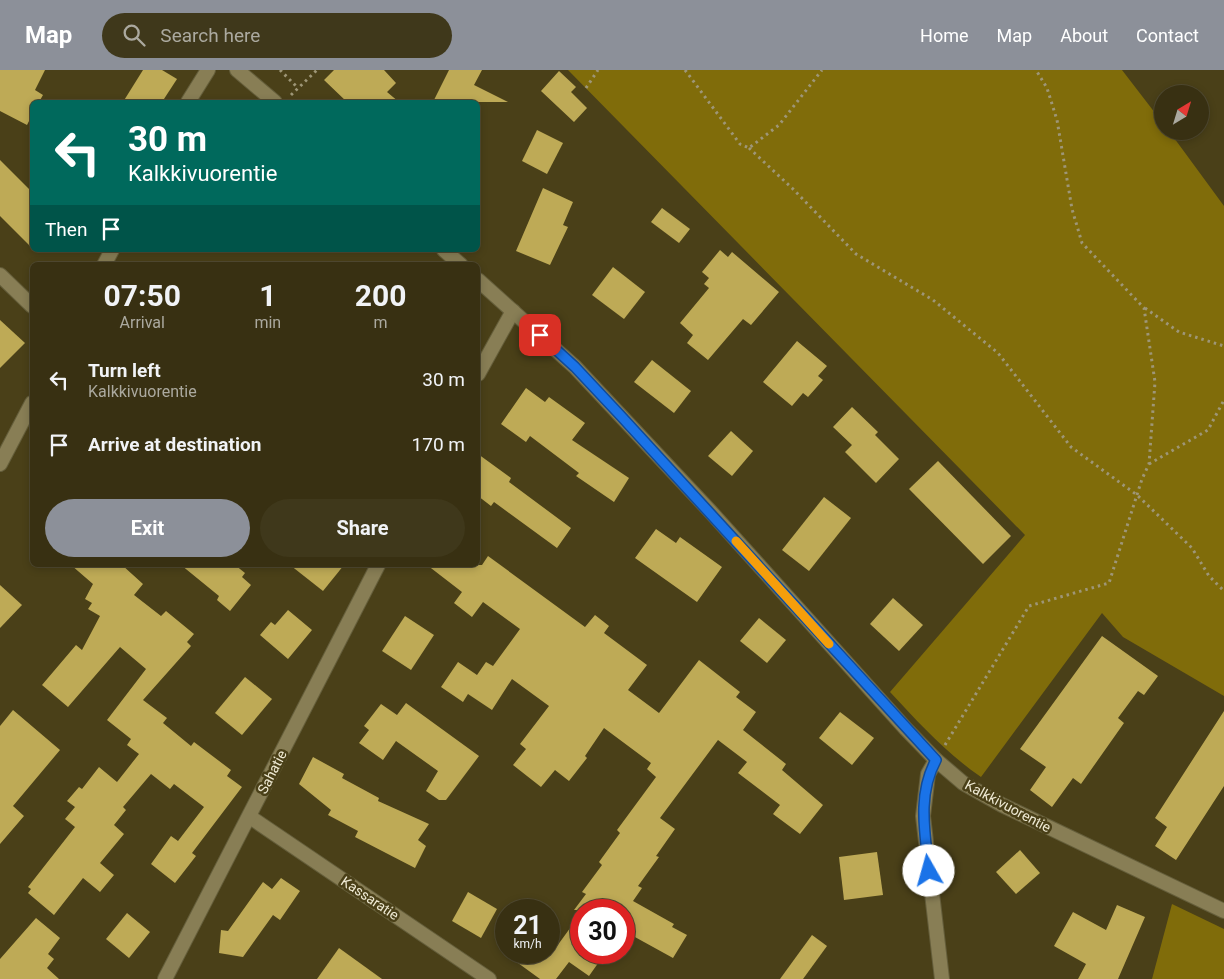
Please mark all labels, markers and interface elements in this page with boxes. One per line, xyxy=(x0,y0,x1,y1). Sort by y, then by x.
search box xyxy=(102,13,452,58)
text: Map xyxy=(25,21,72,49)
icon: search xyxy=(120,21,148,49)
text: Search here xyxy=(160,24,260,47)
text: Home xyxy=(920,25,969,46)
text: Map xyxy=(997,25,1032,46)
text: About xyxy=(1060,25,1108,46)
text: Contact xyxy=(1136,25,1199,46)
north arrow xyxy=(1154,85,1209,140)
map controls xyxy=(1154,85,1209,140)
text: 30 m xyxy=(128,119,207,160)
icon: left xyxy=(45,120,110,185)
text: Kalkkivuorentie xyxy=(128,161,277,186)
icon: arrive xyxy=(97,215,125,243)
text: Then xyxy=(45,218,87,241)
text: 07:50 xyxy=(104,278,181,313)
text: 1 xyxy=(259,278,276,313)
text: 200 xyxy=(355,278,406,313)
text: Arrival xyxy=(120,313,165,332)
text: min xyxy=(254,313,281,332)
text: m xyxy=(374,313,388,332)
pin xyxy=(519,314,561,356)
icon: arrive xyxy=(526,321,554,349)
text: Turn left xyxy=(88,359,161,382)
icon: left xyxy=(45,366,73,394)
text: 30 m xyxy=(422,368,465,391)
text: Kalkkivuorentie xyxy=(88,382,197,401)
icon: arrive xyxy=(45,431,73,459)
text: Arrive at destination xyxy=(88,433,261,456)
text: 170 m xyxy=(412,433,465,456)
button: Exit xyxy=(45,499,250,557)
button: Share xyxy=(260,499,465,557)
street label: Sahatie xyxy=(254,748,290,796)
street label: Kalkkivuorentie xyxy=(962,777,1054,835)
position arrow xyxy=(902,844,954,896)
street label: Kassaratie xyxy=(338,873,402,923)
speed limit sign: 30 xyxy=(570,899,635,964)
text: 21 xyxy=(513,911,542,940)
text: km/h xyxy=(513,937,542,951)

